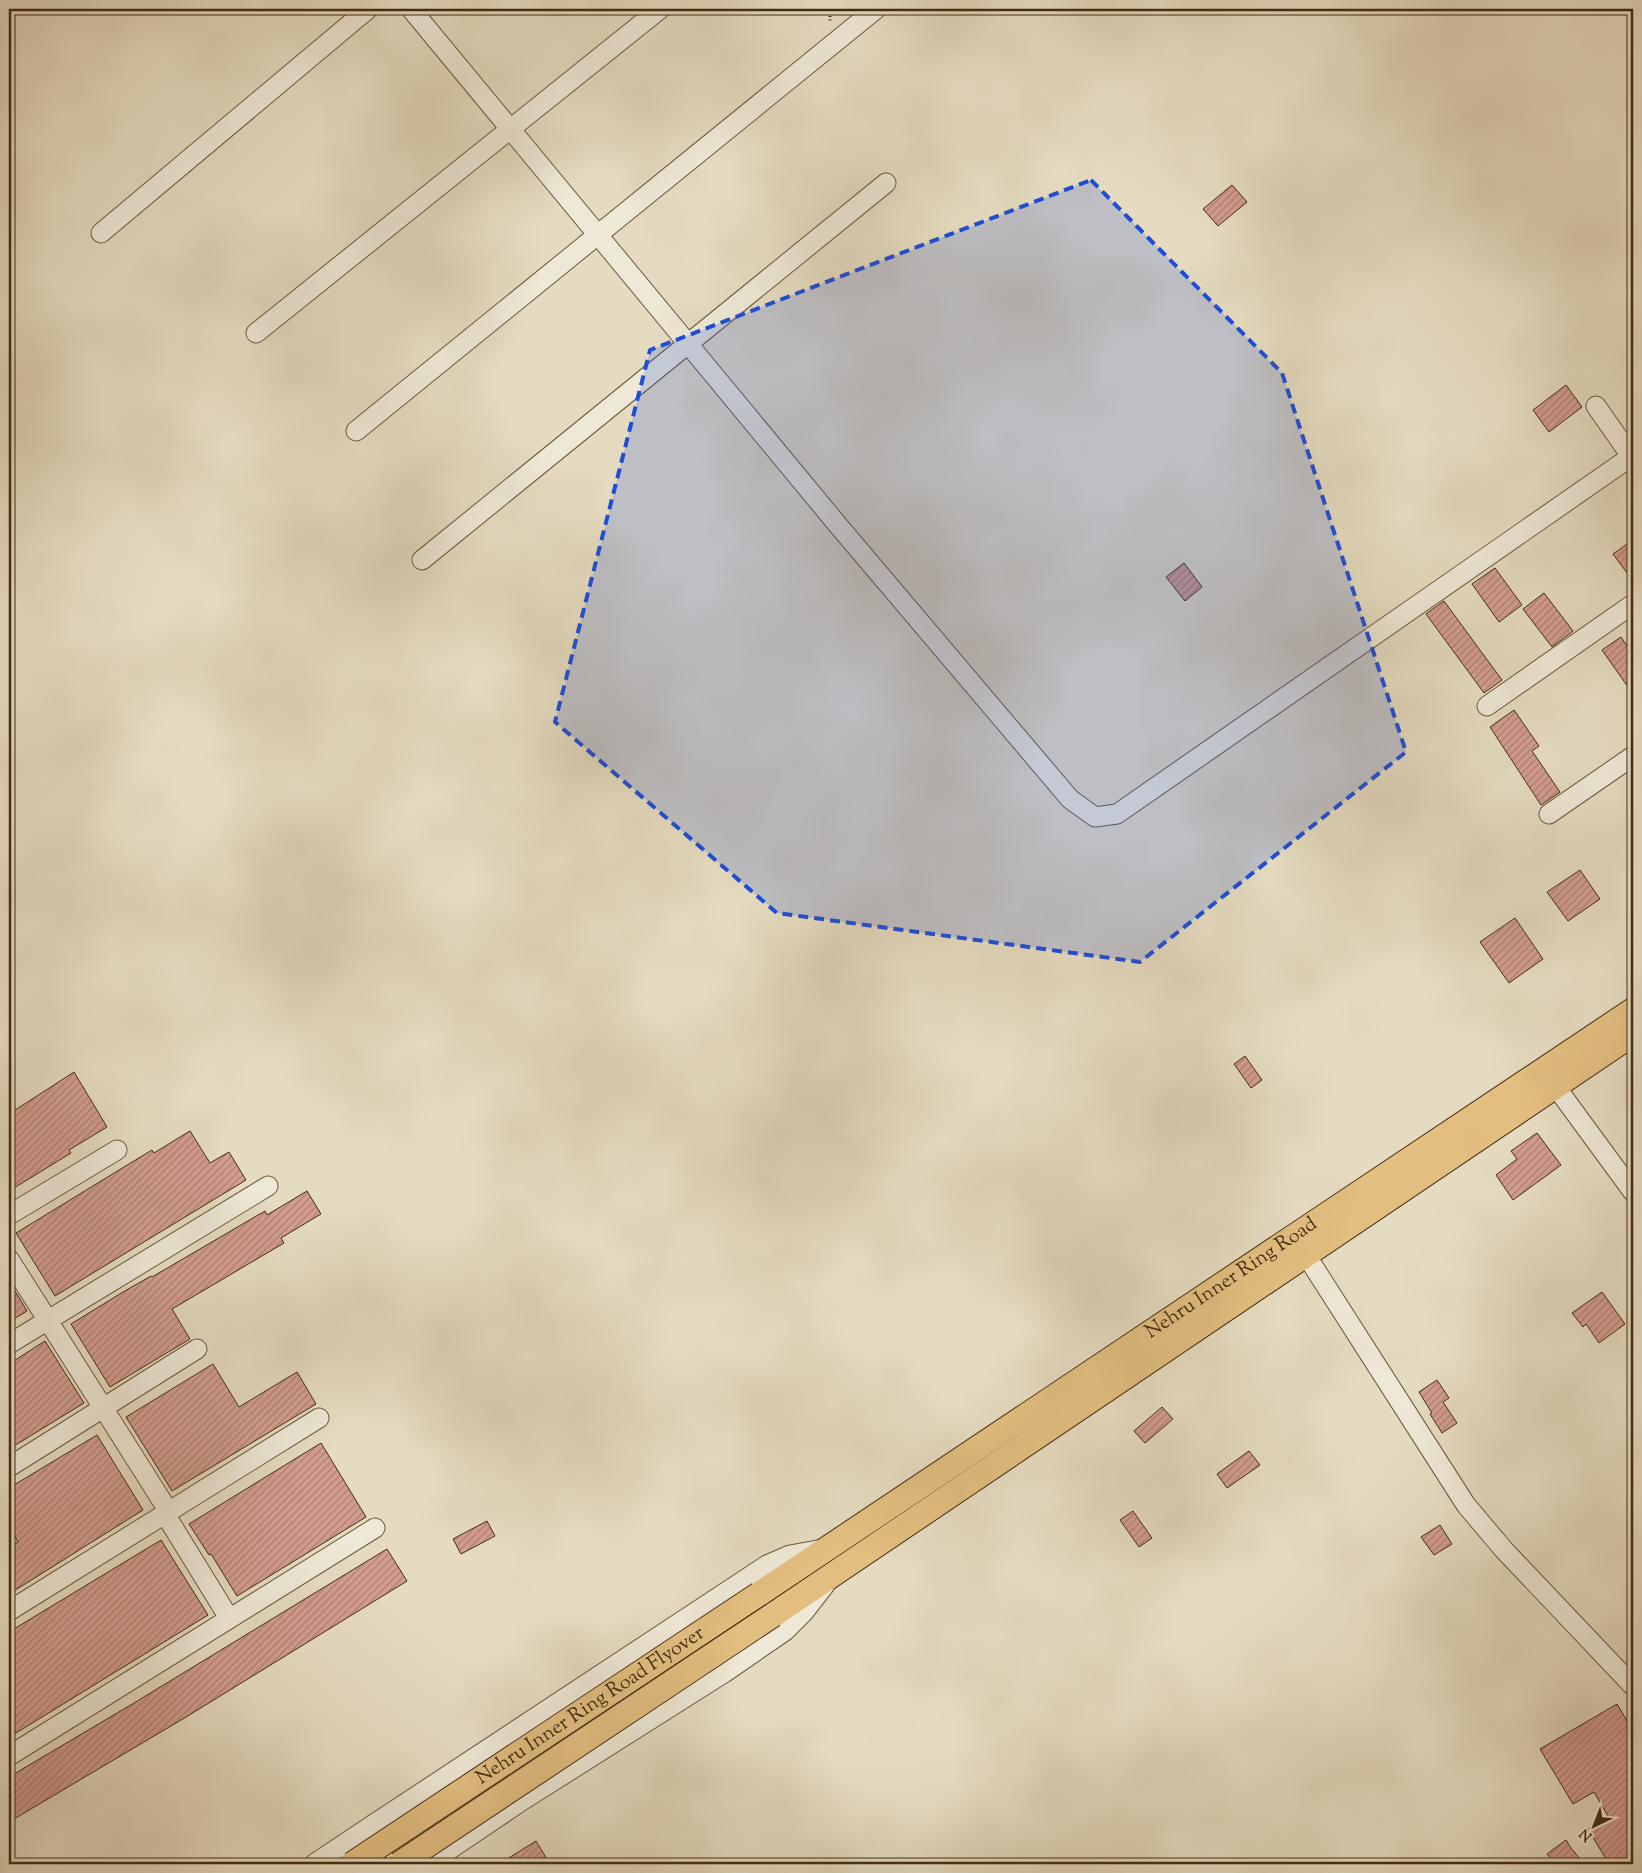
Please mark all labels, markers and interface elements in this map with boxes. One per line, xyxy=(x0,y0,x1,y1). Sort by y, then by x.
street label: Nehru Inner Ring Road xyxy=(1139,1210,1323,1346)
street label: Nehru Inner Ring Road Flyover xyxy=(470,1619,711,1792)
north arrow xyxy=(1570,1800,1620,1850)
text: N xyxy=(1576,1823,1597,1845)

